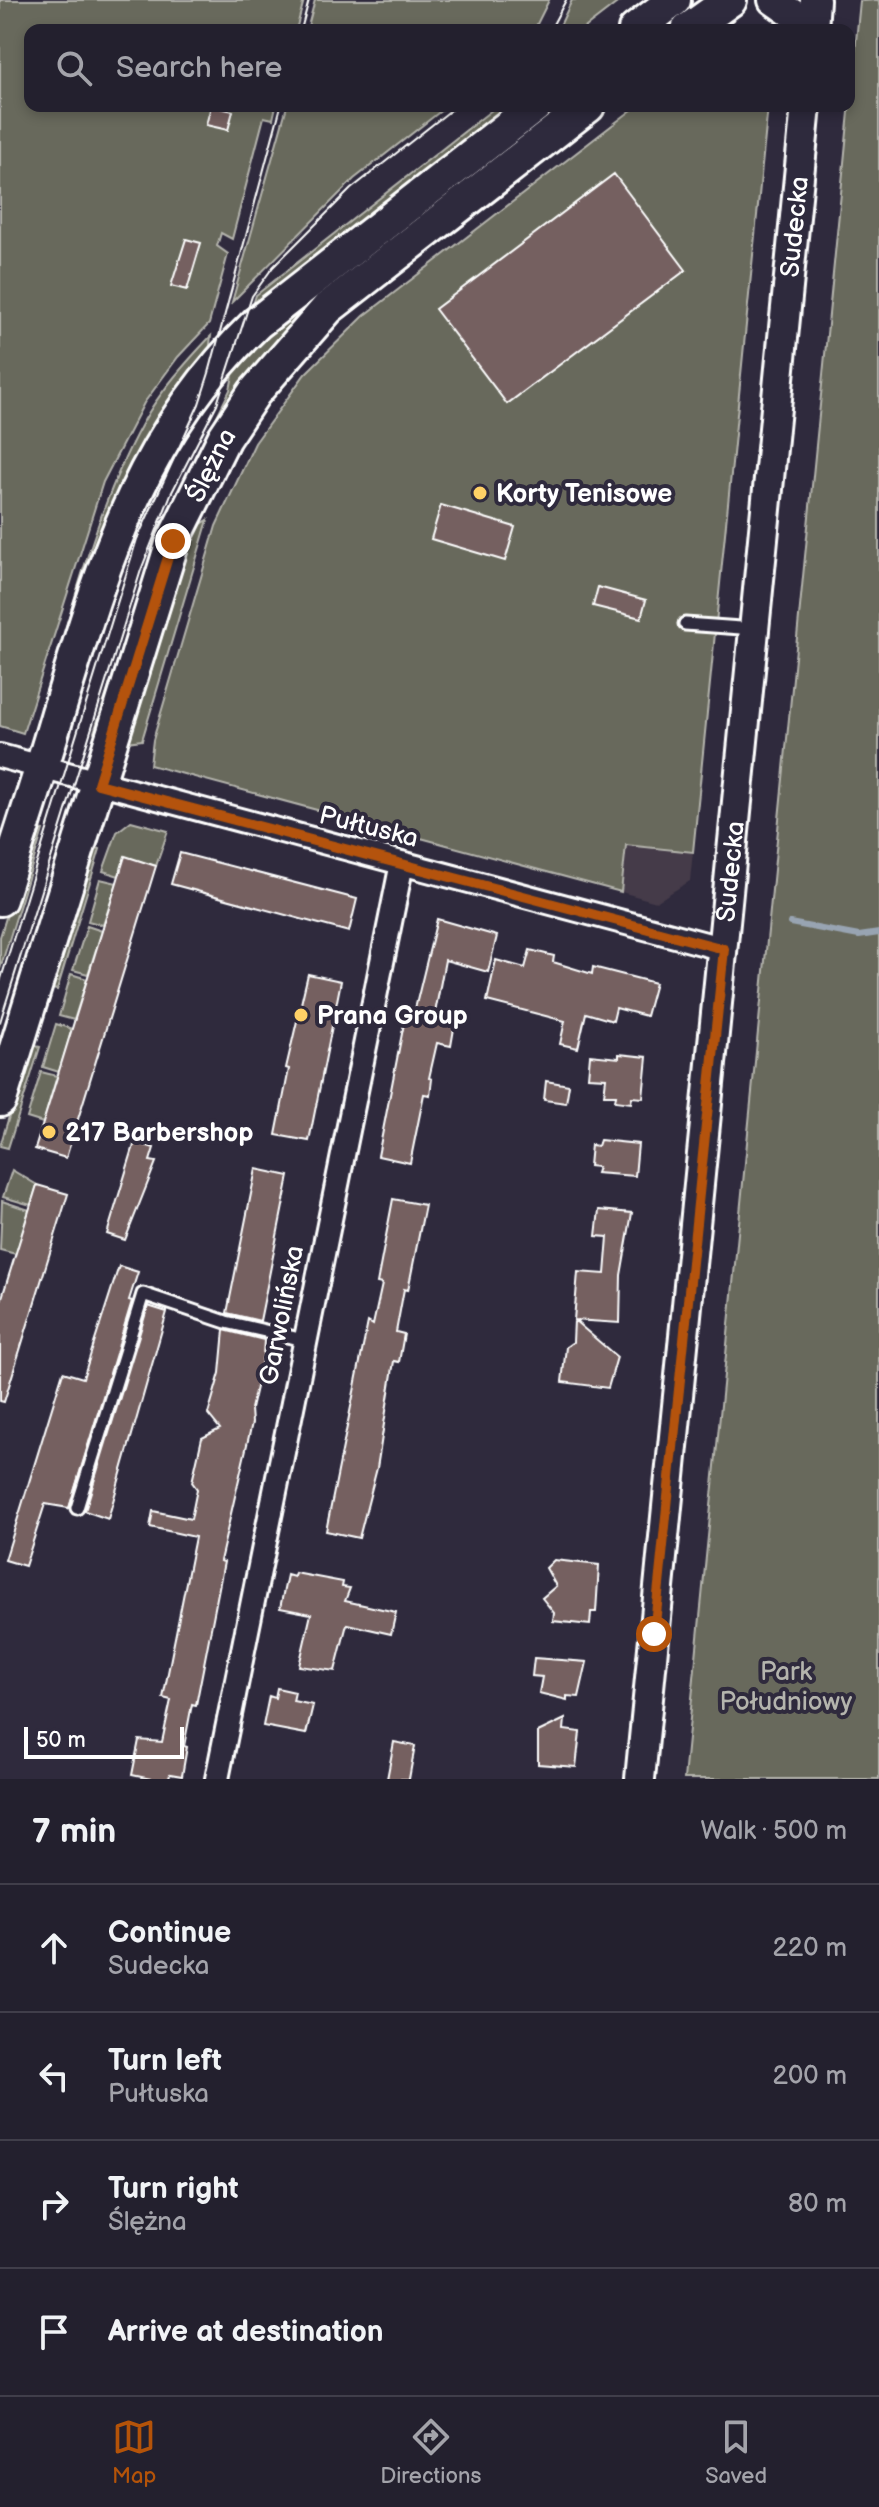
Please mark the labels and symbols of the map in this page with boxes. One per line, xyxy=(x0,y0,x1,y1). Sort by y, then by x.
street label: Sudecka xyxy=(775,175,816,279)
street label: Ślężna xyxy=(179,423,243,508)
place label: Korty Tenisowe xyxy=(496,479,672,510)
marker: Korty Tenisowe xyxy=(471,484,489,502)
route end xyxy=(155,523,191,559)
street label: Pułtuska xyxy=(316,800,421,855)
street label: Sudecka xyxy=(711,820,752,924)
place label: Prana Group xyxy=(317,1001,468,1032)
marker: Prana Group xyxy=(292,1006,310,1024)
place label: 217 Barbershop xyxy=(65,1118,253,1149)
marker: 217 Barbershop xyxy=(40,1123,58,1141)
street label: Garwolińska xyxy=(254,1243,311,1388)
route start xyxy=(636,1616,672,1652)
park label: Park Południowy xyxy=(720,1657,853,1718)
scale bar xyxy=(24,1723,184,1759)

